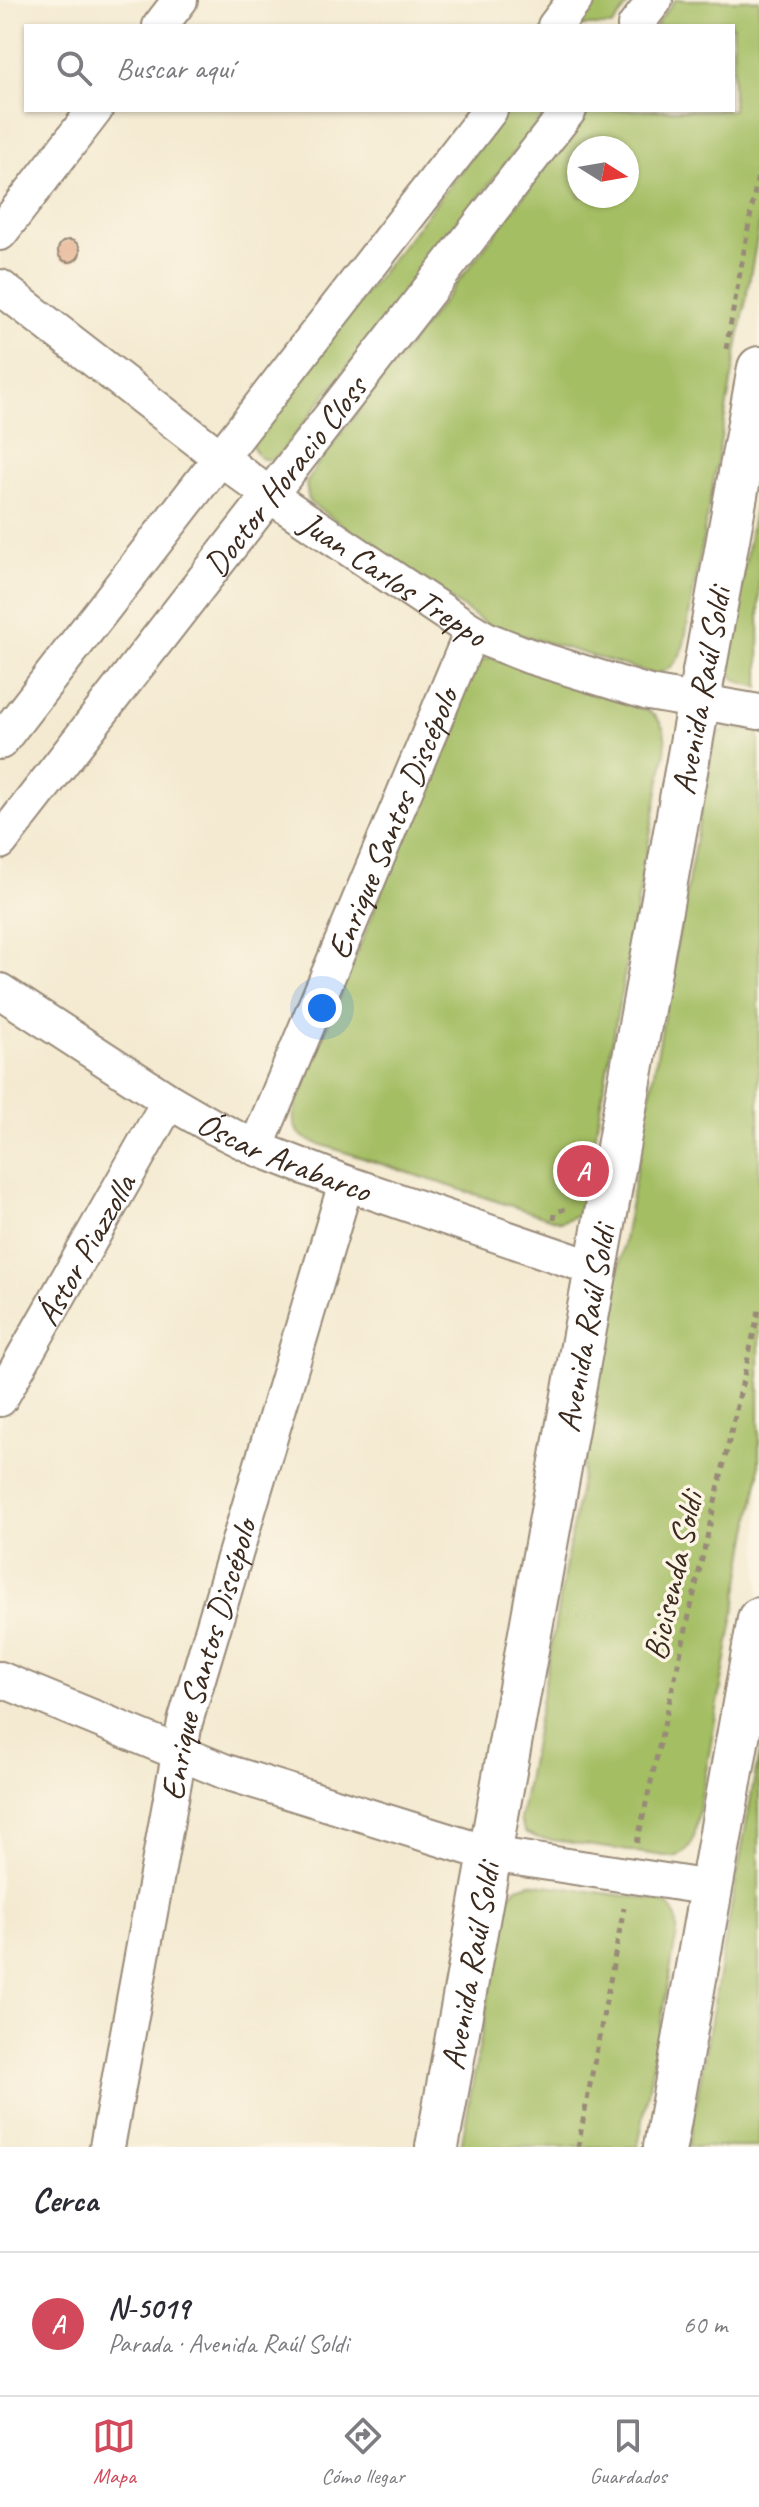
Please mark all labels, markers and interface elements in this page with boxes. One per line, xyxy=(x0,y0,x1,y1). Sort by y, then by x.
search box xyxy=(24,24,735,112)
icon: search xyxy=(52,46,96,90)
text: Buscar aquí xyxy=(116,49,234,87)
north arrow xyxy=(567,136,639,208)
street label: Doctor Horacio Closs xyxy=(194,365,377,584)
street label: Juan Carlos Treppo xyxy=(291,500,496,657)
street label: Avenida Raúl Soldi xyxy=(661,580,741,798)
street label: Enrique Santos Discépolo xyxy=(316,678,469,965)
your location xyxy=(302,988,342,1028)
street label: Óscar Arabarco xyxy=(190,1101,378,1212)
pin: A xyxy=(557,1141,609,1201)
street label: Ástor Piazzolla xyxy=(25,1164,146,1333)
street label: Avenida Raúl Soldi xyxy=(545,1218,626,1435)
street label: Bicisenda Soldi xyxy=(633,1483,714,1664)
street label: Enrique Santos Discépolo xyxy=(150,1510,267,1803)
street label: Avenida Raúl Soldi xyxy=(430,1855,510,2073)
text: Cerca xyxy=(32,2178,98,2221)
text: N-5019 xyxy=(108,2289,190,2327)
text: A xyxy=(51,2308,65,2341)
text: 60 m xyxy=(683,2308,727,2341)
text: Parada · Avenida Raúl Soldi xyxy=(108,2327,349,2360)
tab: Mapa xyxy=(92,2414,136,2490)
tab: Cómo llegar xyxy=(321,2414,405,2490)
tab: Guardados xyxy=(589,2414,667,2490)

